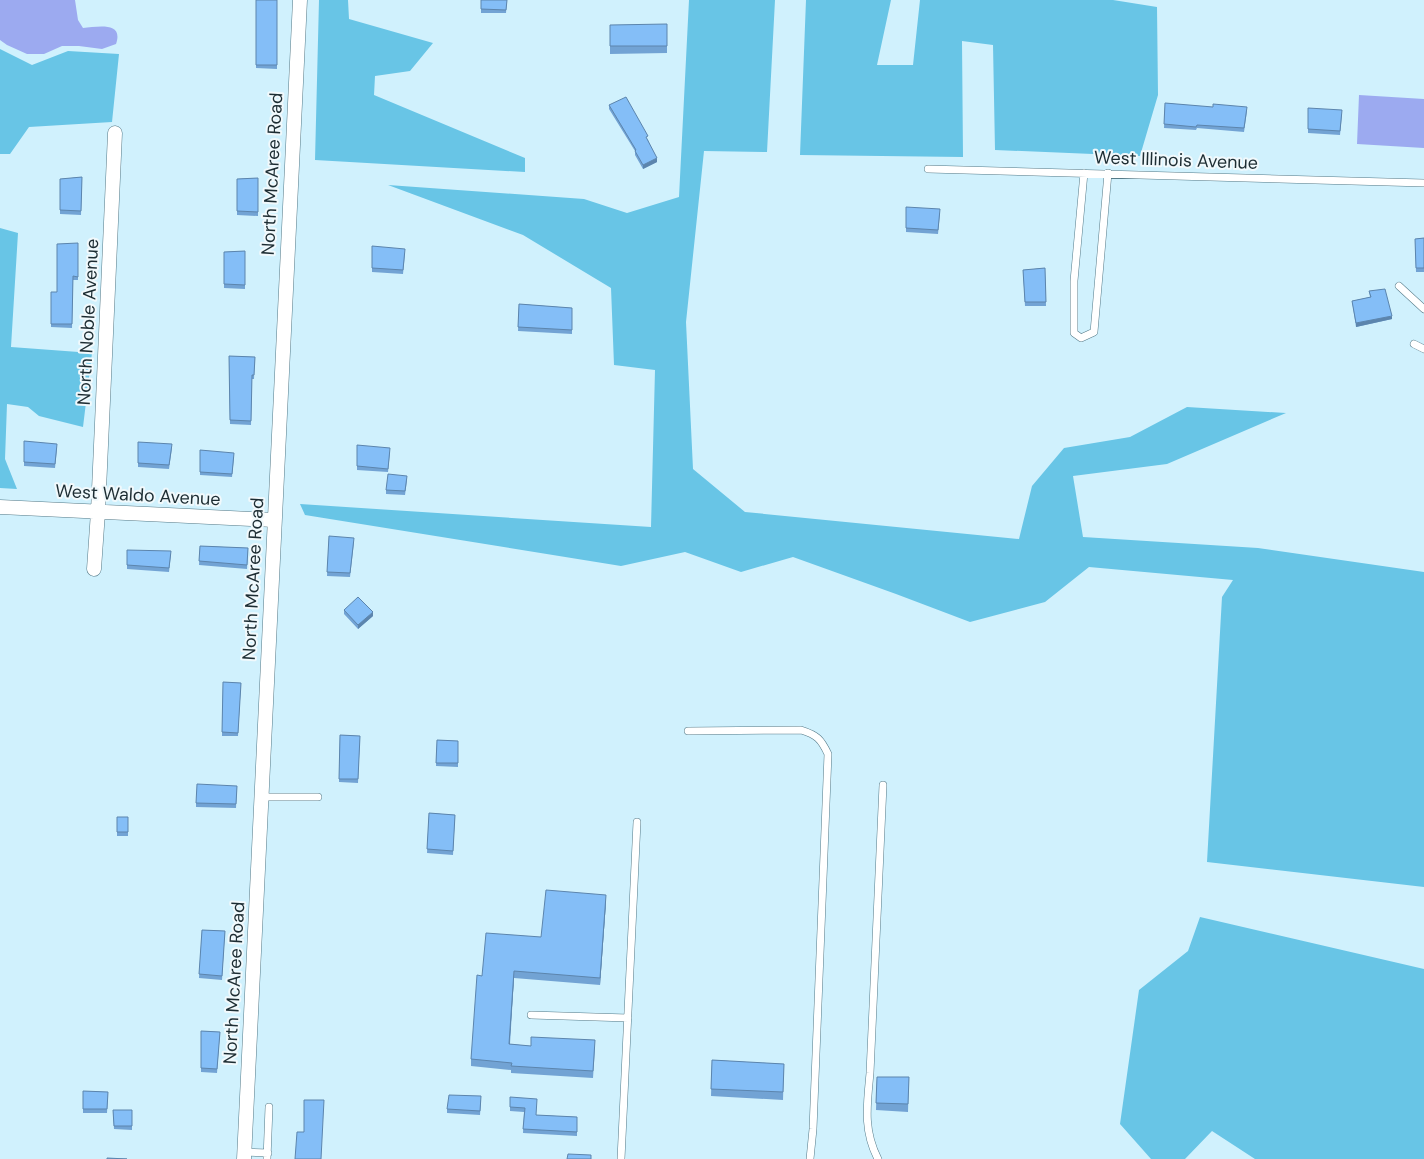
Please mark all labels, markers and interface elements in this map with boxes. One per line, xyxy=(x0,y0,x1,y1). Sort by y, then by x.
street label: North McAree Road xyxy=(256,92,288,256)
street label: West Illinois Avenue xyxy=(1094,145,1258,175)
street label: North Noble Avenue xyxy=(72,238,104,406)
street label: West Waldo Avenue xyxy=(55,479,221,511)
street label: North McAree Road xyxy=(237,497,269,661)
street label: North McAree Road xyxy=(218,901,250,1065)

